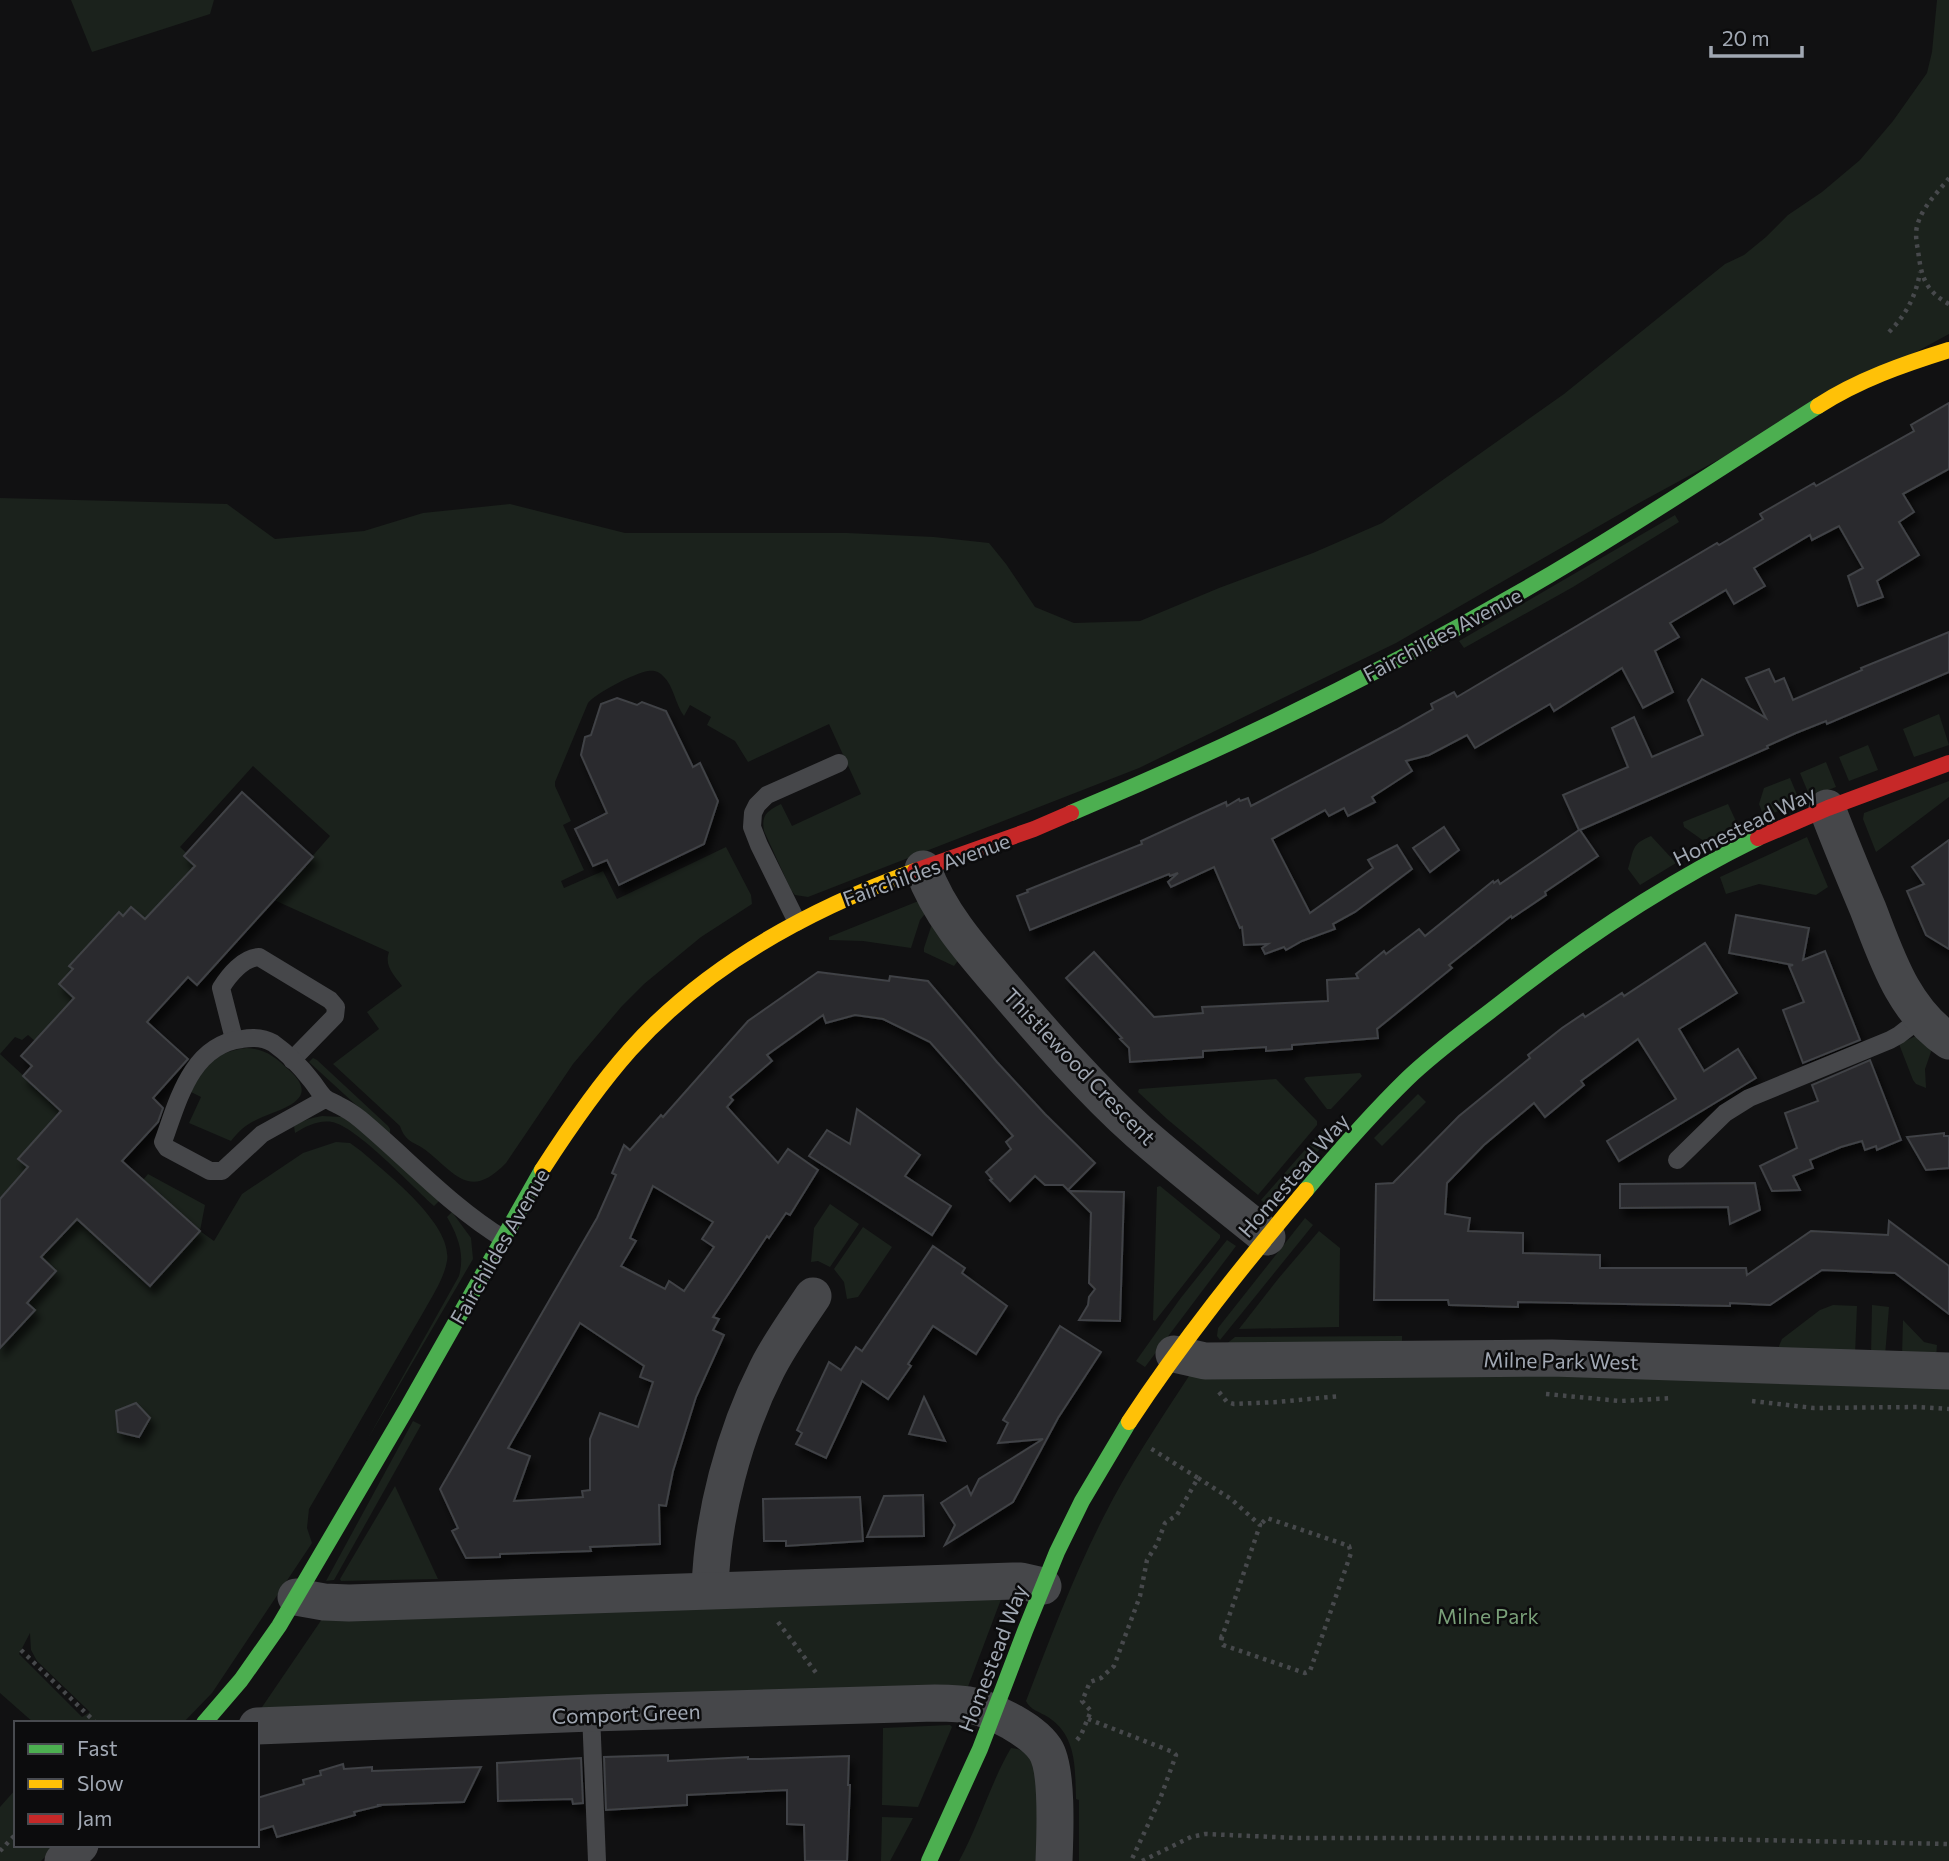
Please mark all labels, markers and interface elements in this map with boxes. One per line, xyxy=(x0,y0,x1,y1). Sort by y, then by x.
scale bar xyxy=(1711,14,1802,58)
text: 20 m xyxy=(1722,25,1770,50)
street label: Fairchildes Avenue xyxy=(1358,582,1526,686)
street label: Homestead Way xyxy=(1669,780,1820,870)
street label: Fairchildes Avenue xyxy=(839,827,1013,911)
street label: Thistlewood Crescent xyxy=(999,983,1161,1149)
street label: Homestead Way xyxy=(1232,1108,1354,1242)
street label: Fairchildes Avenue xyxy=(444,1164,554,1328)
street label: Milne Park West xyxy=(1483,1346,1639,1374)
street label: Homestead Way xyxy=(952,1581,1032,1735)
park label: Milne Park xyxy=(1437,1603,1539,1628)
street label: Comport Green xyxy=(551,1698,701,1728)
legend xyxy=(14,1721,259,1847)
text: Fast xyxy=(77,1735,118,1760)
text: Slow xyxy=(77,1770,124,1795)
text: Jam xyxy=(77,1805,112,1830)

